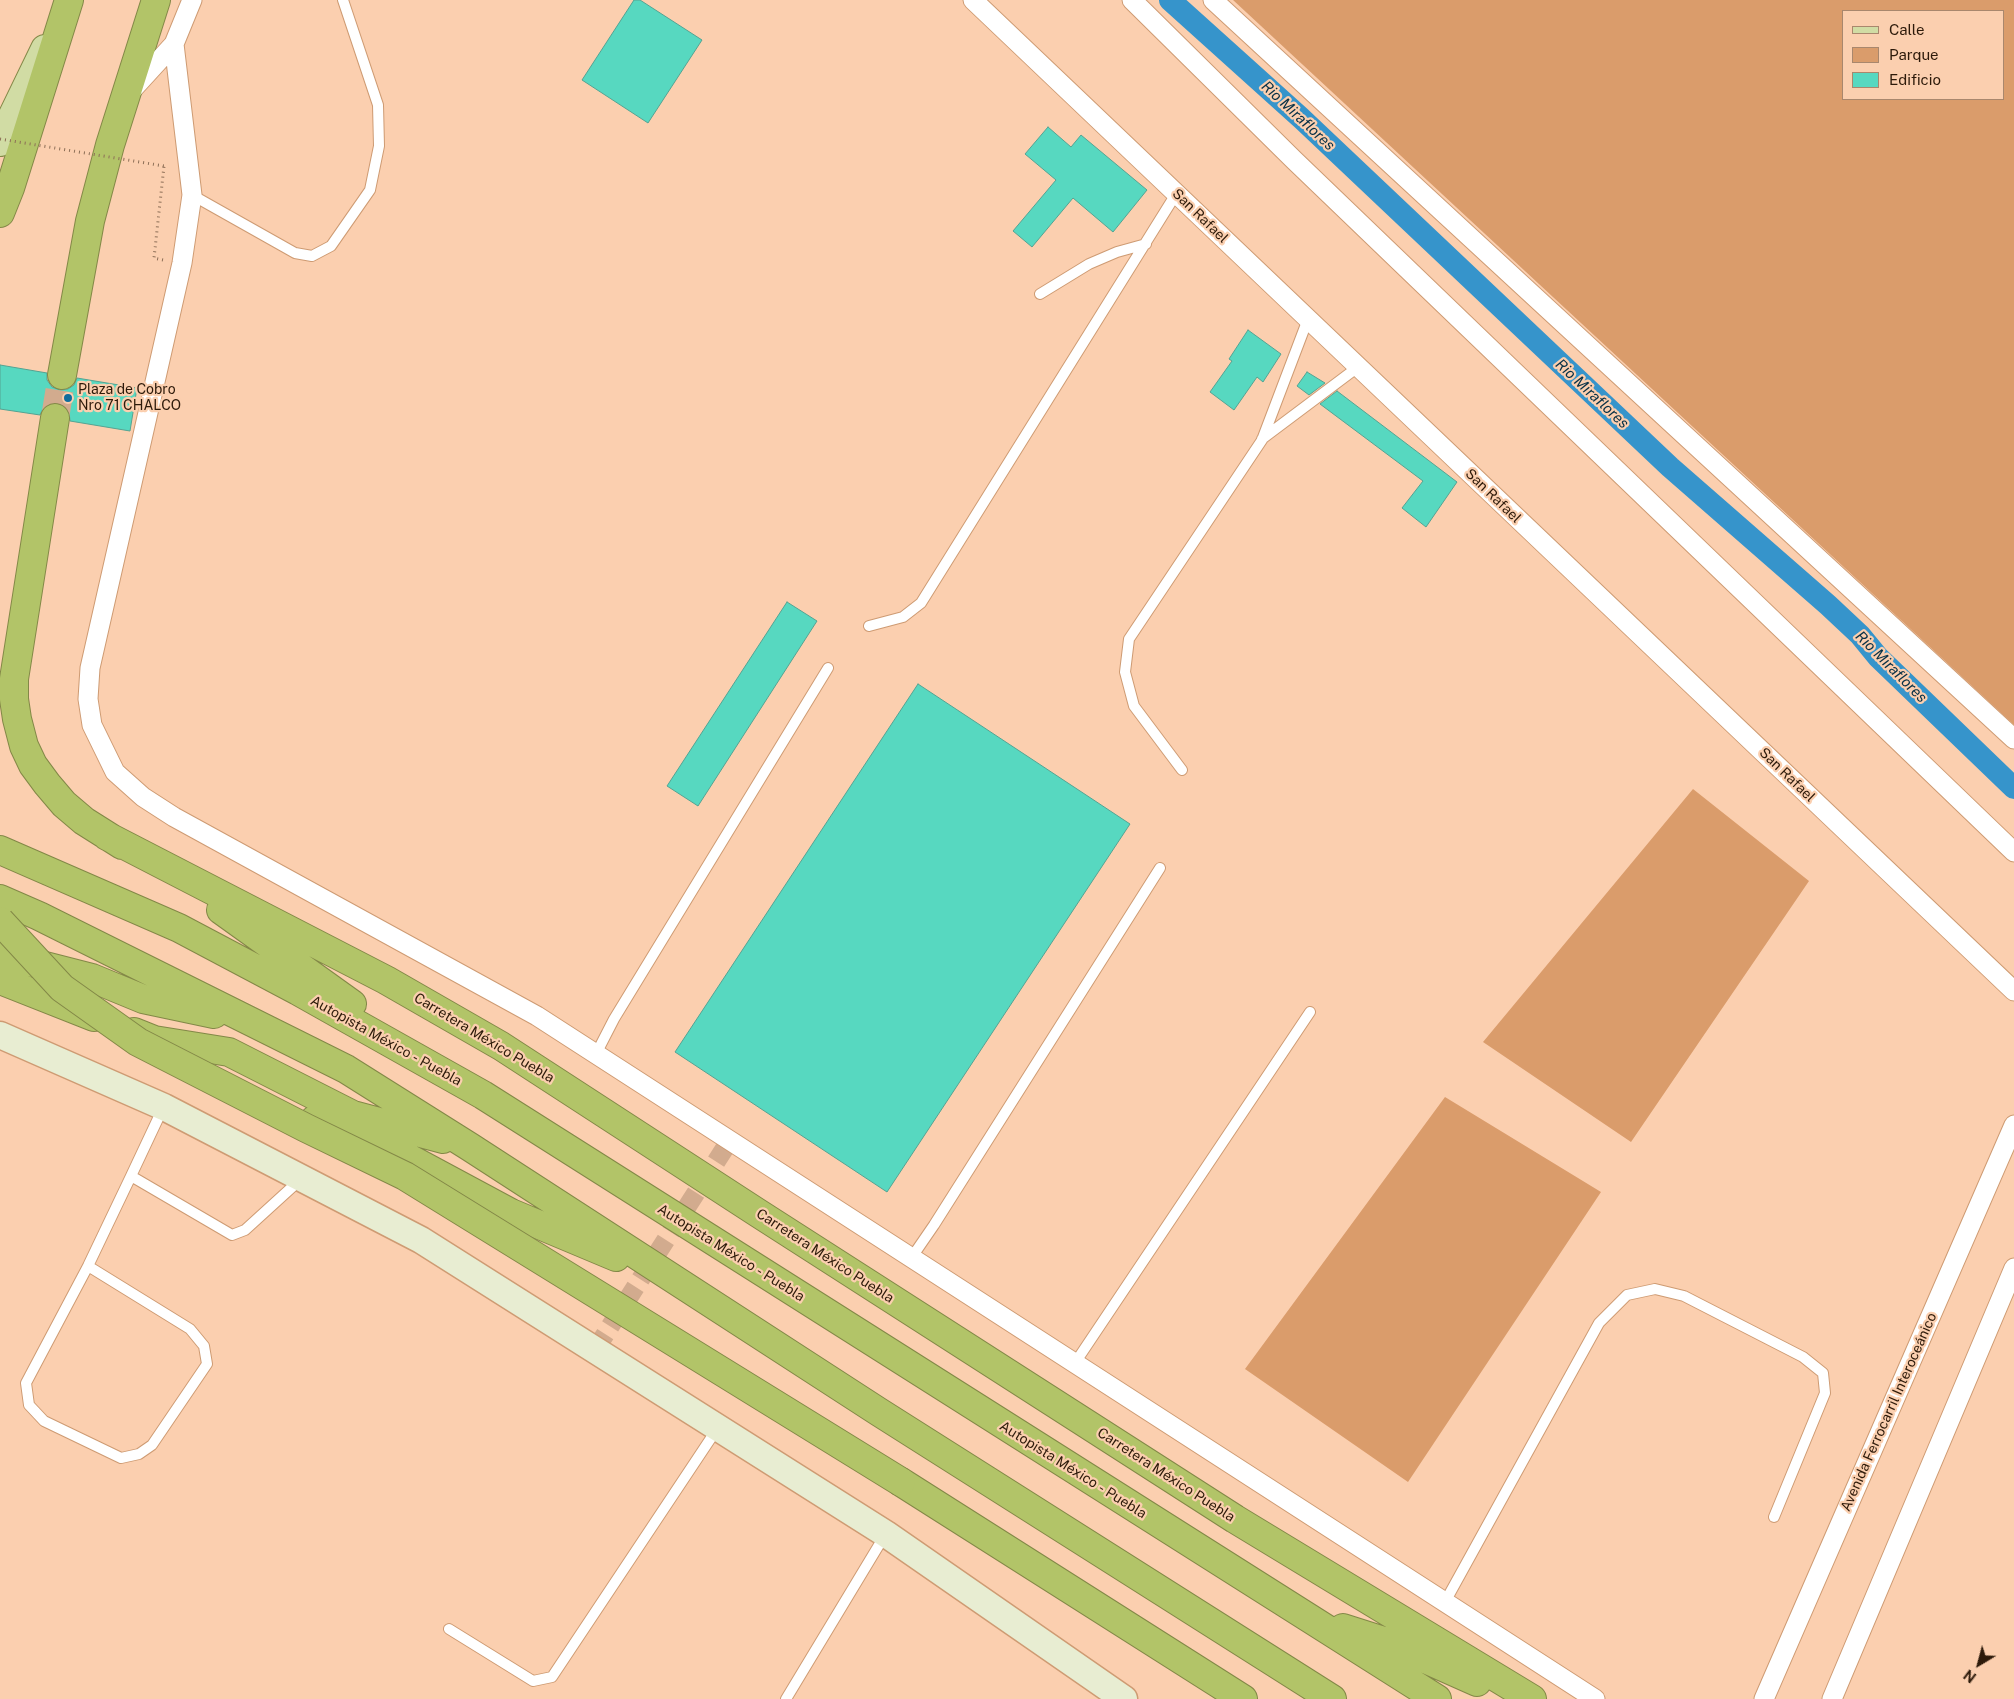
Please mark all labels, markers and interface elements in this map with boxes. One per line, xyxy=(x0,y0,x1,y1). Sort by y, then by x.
legend xyxy=(1842,10,2004,100)
text: Calle xyxy=(1889,21,1925,38)
text: Parque xyxy=(1889,46,1939,63)
text: Edificio xyxy=(1889,71,1941,88)
water label: Rio Miraflores xyxy=(1258,77,1338,155)
street label: San Rafael xyxy=(1169,185,1231,247)
water label: Rio Miraflores xyxy=(1552,355,1632,433)
place label: Plaza de Cobro Nro 71 CHALCO xyxy=(78,382,181,414)
marker: Plaza de Cobro Nro 71 CHALCO xyxy=(62,392,74,404)
street label: San Rafael xyxy=(1462,465,1524,527)
water label: Rio Miraflores xyxy=(1851,627,1931,707)
street label: San Rafael xyxy=(1756,744,1818,806)
street label: Carretera México Puebla xyxy=(411,989,557,1087)
street label: Autopista México - Puebla xyxy=(307,992,465,1090)
street label: Autopista México - Puebla xyxy=(654,1201,808,1305)
street label: Carretera México Puebla xyxy=(753,1205,897,1307)
street label: Avenida Ferrocarril Interoceánico xyxy=(1837,1310,1941,1514)
street label: Autopista México - Puebla xyxy=(996,1418,1150,1522)
street label: Carretera México Puebla xyxy=(1094,1424,1238,1526)
north arrow xyxy=(1954,1639,2004,1689)
text: N xyxy=(1961,1666,1979,1686)

